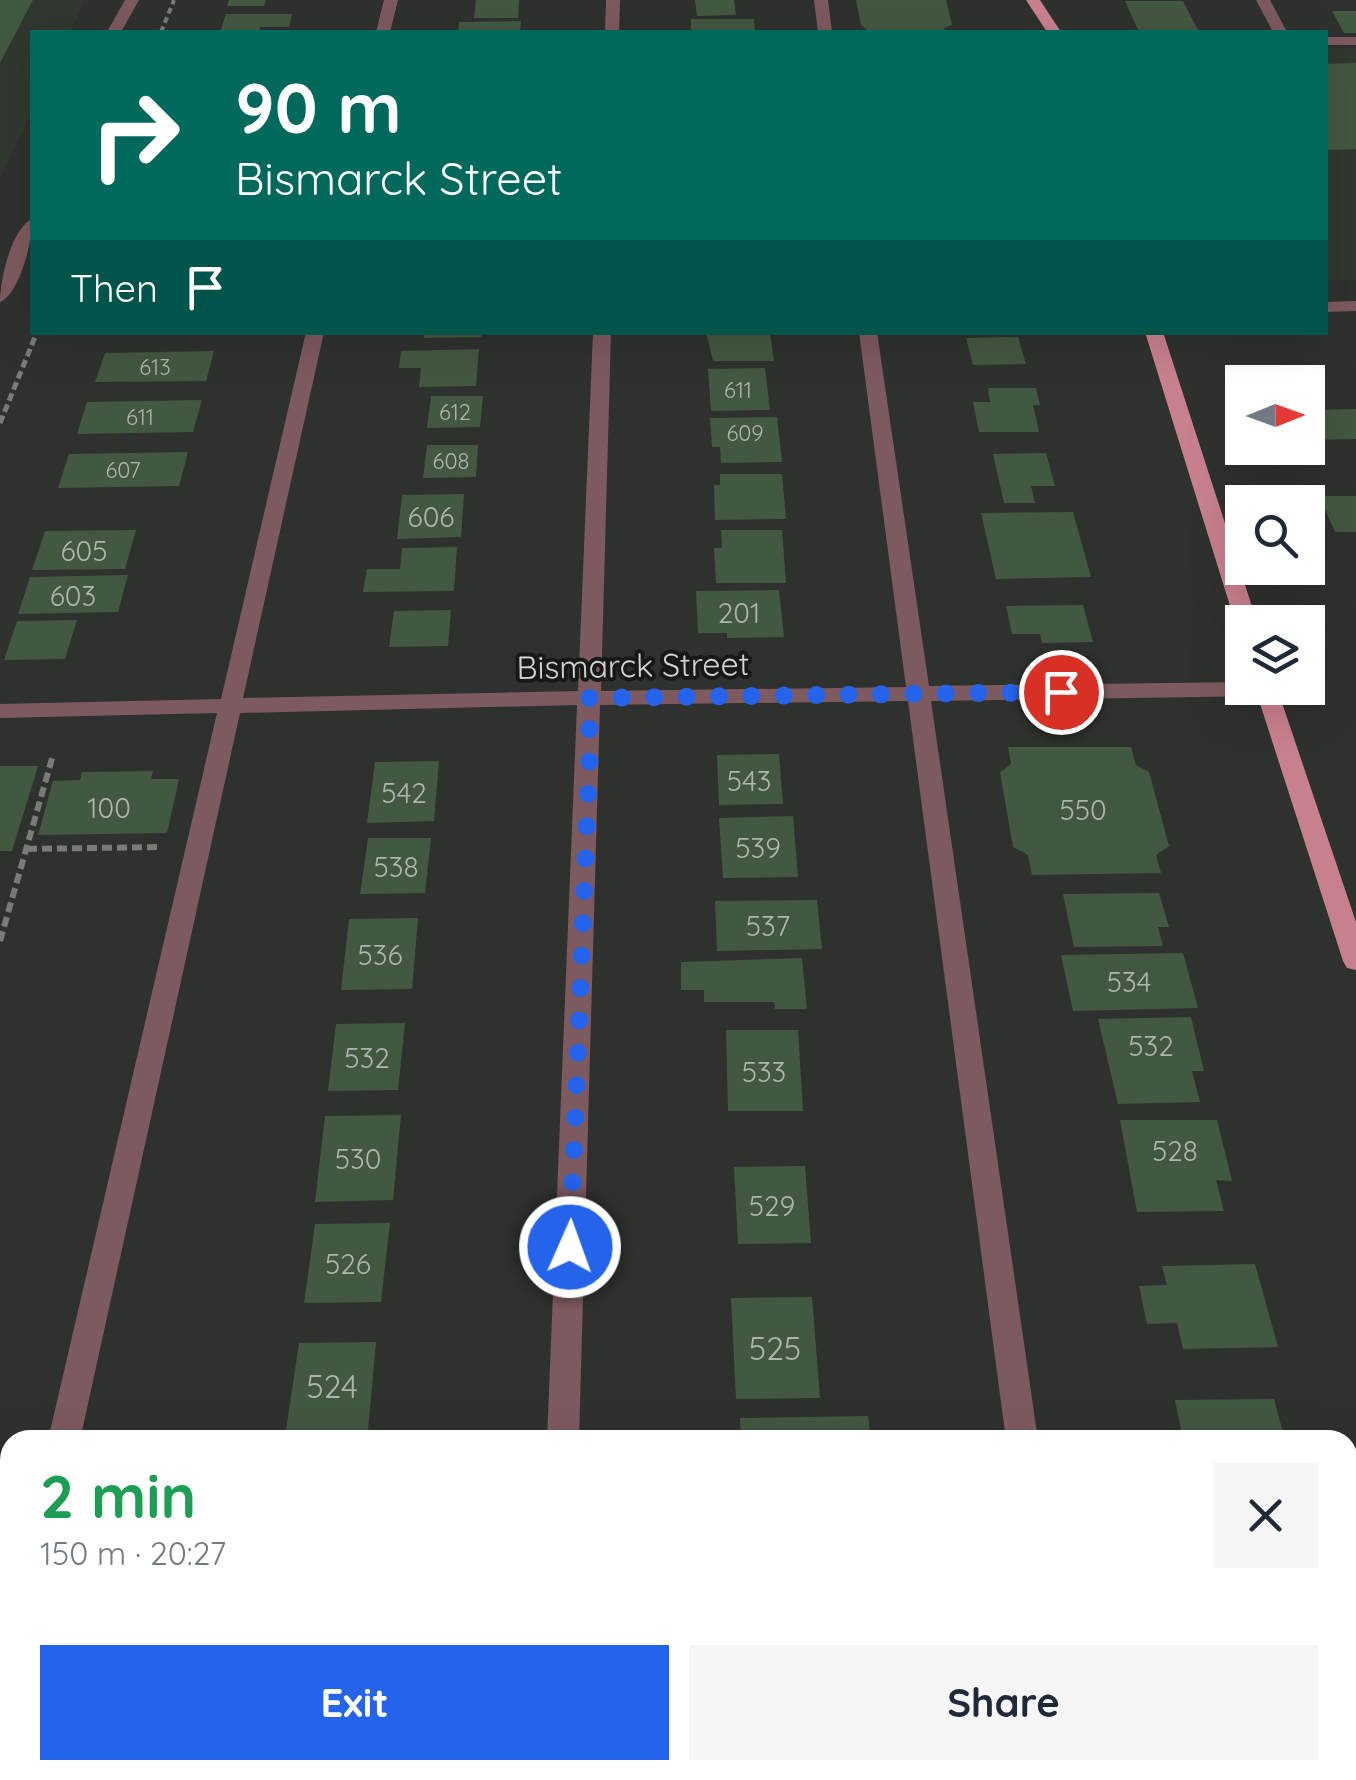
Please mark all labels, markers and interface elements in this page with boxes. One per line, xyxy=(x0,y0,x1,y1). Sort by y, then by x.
text: 90 m xyxy=(235,63,402,151)
icon: right xyxy=(70,70,200,200)
text: Bismarck Street xyxy=(235,150,562,206)
icon: arrive xyxy=(178,260,233,315)
text: Then xyxy=(70,264,158,312)
house number: 613 xyxy=(139,353,171,381)
north arrow xyxy=(1225,365,1325,465)
map controls xyxy=(1225,365,1325,705)
house number: 611 xyxy=(724,376,752,404)
house number: 612 xyxy=(439,398,471,426)
house number: 611 xyxy=(126,403,154,431)
house number: 609 xyxy=(726,419,764,447)
house number: 608 xyxy=(433,447,469,475)
house number: 607 xyxy=(105,456,141,484)
button: search xyxy=(1225,485,1325,585)
house number: 606 xyxy=(408,499,454,534)
house number: 605 xyxy=(61,533,107,568)
house number: 603 xyxy=(50,578,96,613)
house number: 201 xyxy=(718,595,760,630)
button: layers xyxy=(1225,605,1325,705)
street label: Bismarck Street xyxy=(516,643,750,687)
pin xyxy=(1019,650,1104,735)
icon: arrive xyxy=(1034,665,1089,720)
house number: 543 xyxy=(727,763,771,798)
house number: 542 xyxy=(381,775,427,810)
house number: 100 xyxy=(87,790,131,825)
house number: 550 xyxy=(1059,792,1107,827)
house number: 539 xyxy=(735,830,781,865)
house number: 538 xyxy=(373,849,419,884)
house number: 537 xyxy=(746,908,790,943)
house number: 536 xyxy=(358,937,403,972)
house number: 534 xyxy=(1107,964,1151,999)
house number: 532 xyxy=(1128,1028,1174,1063)
house number: 532 xyxy=(344,1040,390,1075)
house number: 533 xyxy=(742,1054,786,1089)
house number: 528 xyxy=(1152,1133,1198,1168)
house number: 530 xyxy=(335,1141,381,1176)
house number: 529 xyxy=(749,1188,795,1223)
position arrow xyxy=(518,1195,622,1299)
house number: 526 xyxy=(325,1246,371,1281)
house number: 525 xyxy=(749,1328,801,1368)
house number: 524 xyxy=(306,1366,358,1406)
text: 2 min xyxy=(40,1458,196,1533)
button: close xyxy=(1213,1463,1318,1568)
text: 150 m · 20:27 xyxy=(40,1533,226,1573)
button: Exit xyxy=(40,1645,669,1760)
button: Share xyxy=(689,1645,1318,1760)

